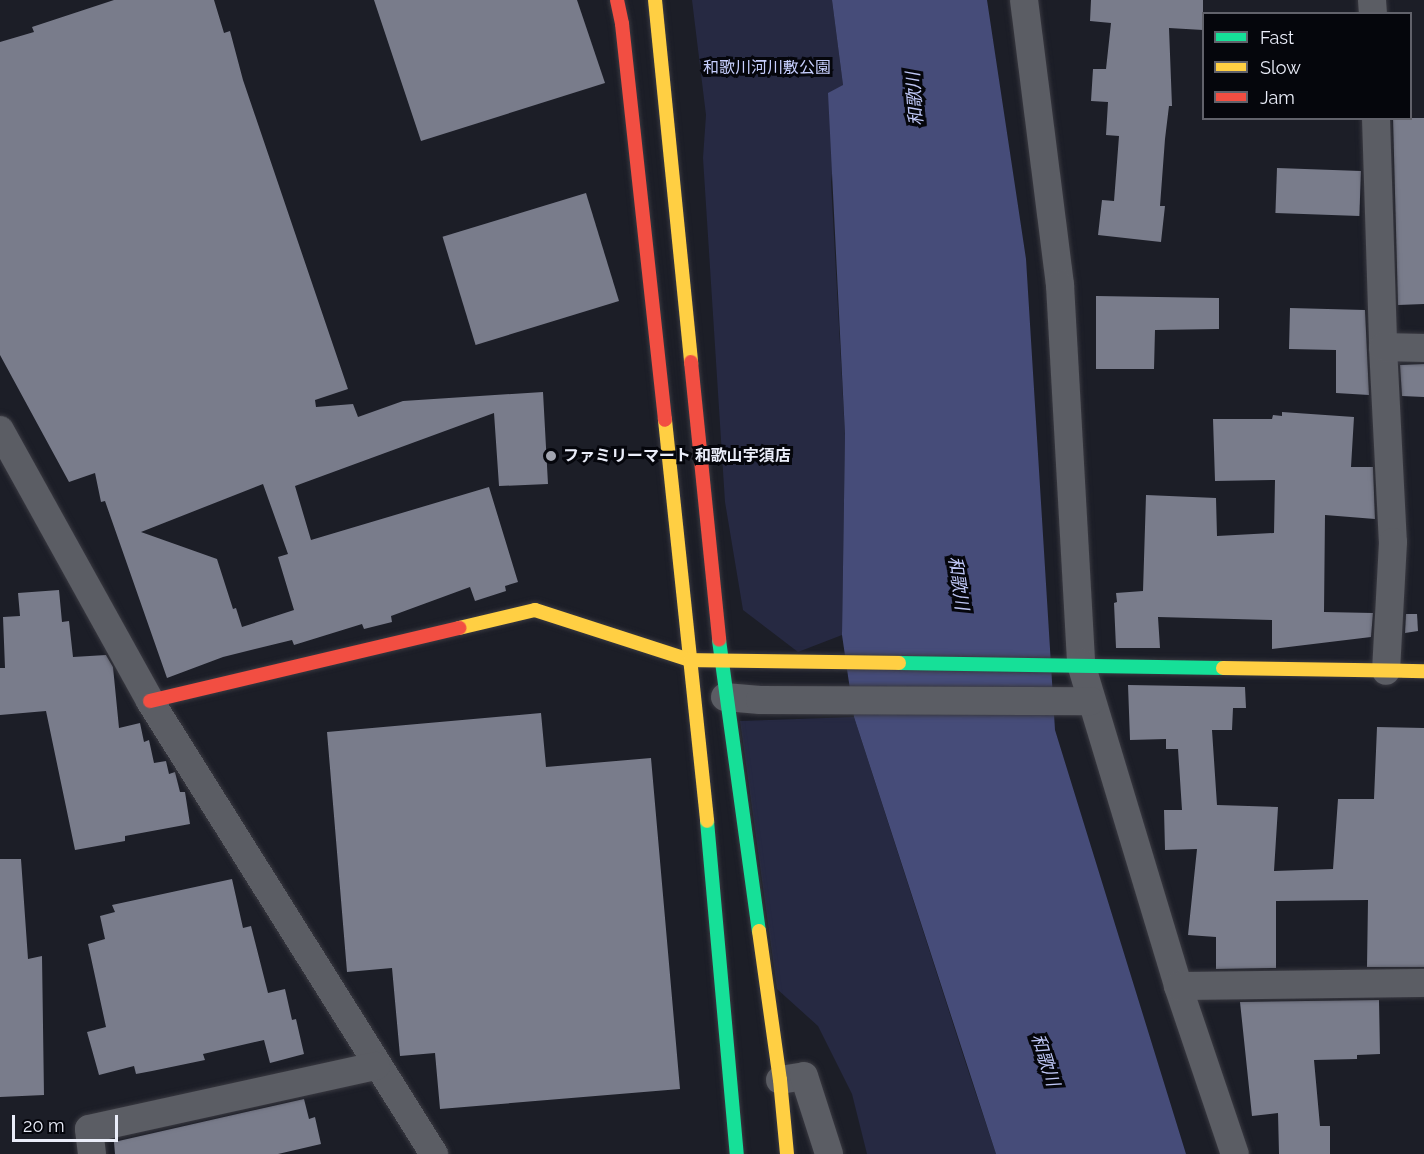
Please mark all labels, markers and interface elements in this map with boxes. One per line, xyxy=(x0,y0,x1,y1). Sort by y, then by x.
legend xyxy=(1202,12,1412,120)
text: Fast xyxy=(1260,27,1294,48)
text: Slow xyxy=(1260,57,1301,78)
park label: 和歌川河川敷公園 xyxy=(703,58,831,78)
water label: 和歌川 xyxy=(902,71,928,127)
text: Jam xyxy=(1260,87,1295,108)
place label: ファミリーマート 和歌山宇須店 xyxy=(563,446,791,466)
marker: ファミリーマート 和歌山宇須店 xyxy=(544,449,558,463)
water label: 和歌川 xyxy=(944,555,972,611)
water label: 和歌川 xyxy=(1026,1031,1064,1089)
scale bar xyxy=(15,1103,122,1141)
text: 20 m xyxy=(23,1115,65,1136)

